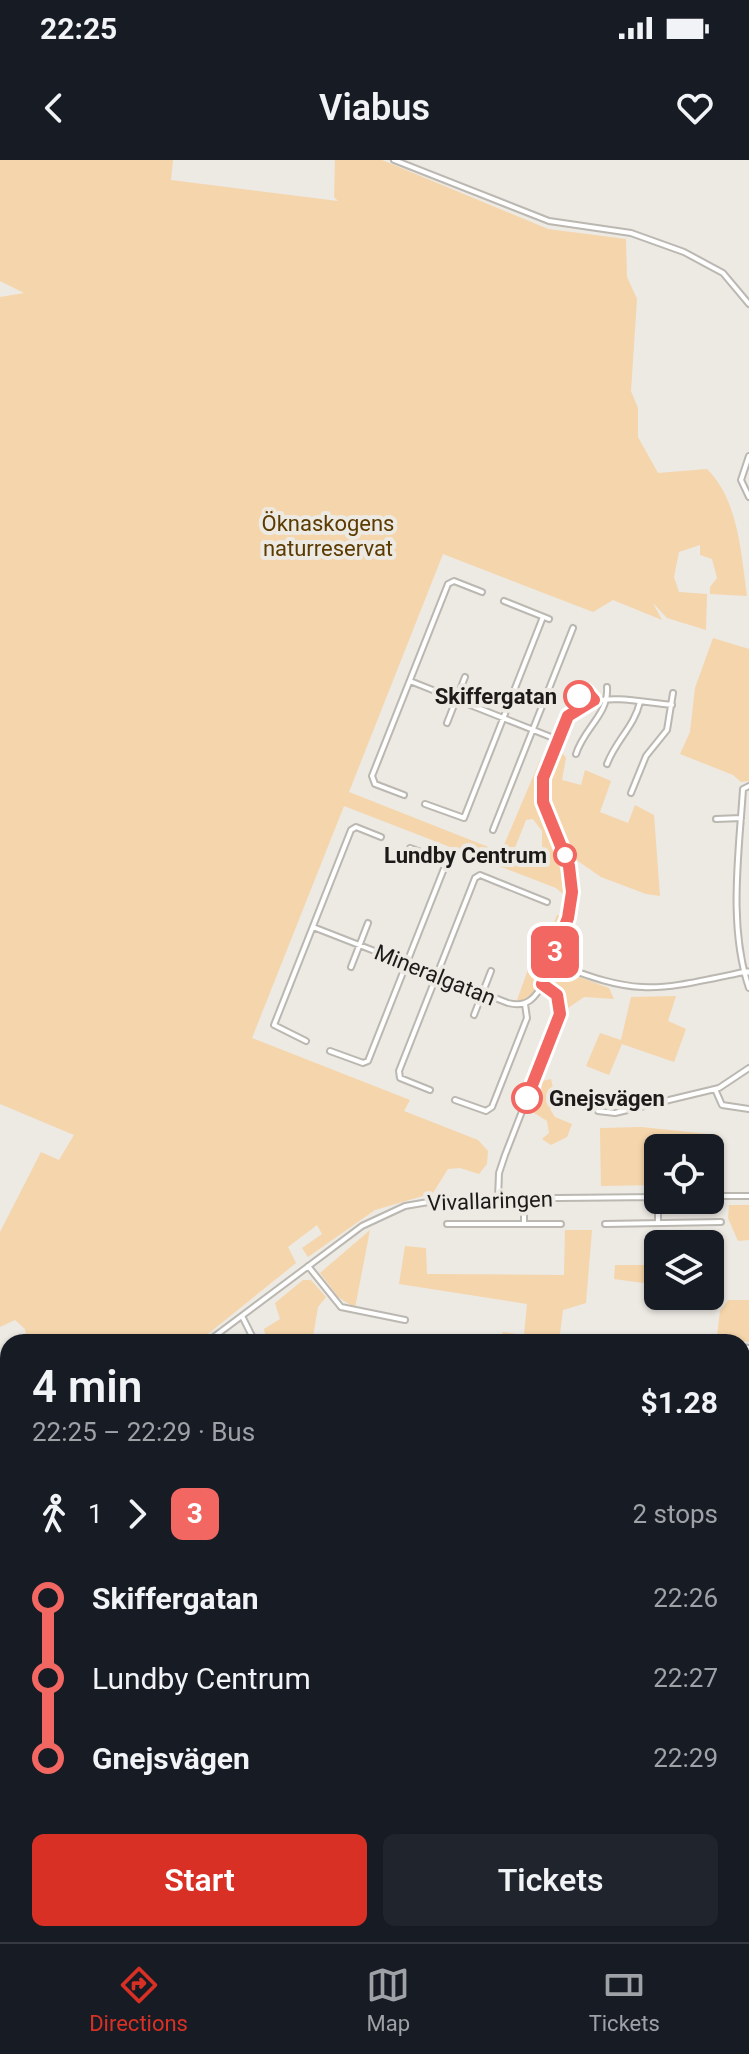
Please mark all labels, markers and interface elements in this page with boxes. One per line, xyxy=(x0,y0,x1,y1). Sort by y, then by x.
text: 22:25 xyxy=(40,11,117,46)
icon: back xyxy=(32,86,76,130)
icon: heart xyxy=(673,86,717,130)
text: Viabus xyxy=(319,87,430,129)
park label: Öknaskogens naturreservat xyxy=(262,511,394,561)
marker: Skiffergatan xyxy=(564,681,594,711)
place label: Skiffergatan xyxy=(435,684,557,709)
place label: Lundby Centrum xyxy=(384,843,547,868)
marker: Lundby Centrum xyxy=(554,844,576,866)
line badge: 3 xyxy=(529,926,581,978)
text: 3 xyxy=(547,935,563,968)
street label: Mineralgatan xyxy=(371,939,499,1011)
marker: Gnejsvägen xyxy=(512,1083,542,1113)
place label: Gnejsvägen xyxy=(549,1086,665,1111)
map controls xyxy=(644,1134,724,1310)
button: locate xyxy=(644,1134,724,1214)
street label: Vivallaringen xyxy=(427,1186,553,1216)
button: layers xyxy=(644,1230,724,1310)
text: 4 min xyxy=(32,1361,142,1413)
text: $1.28 xyxy=(640,1385,718,1420)
text: 22:25 – 22:29 · Bus xyxy=(32,1417,255,1447)
icon: walk xyxy=(32,1492,76,1536)
icon: forward xyxy=(115,1492,159,1536)
text: 3 xyxy=(187,1497,203,1530)
text: 1 xyxy=(88,1499,103,1529)
text: 2 stops xyxy=(632,1499,718,1529)
text: Skiffergatan xyxy=(92,1581,259,1616)
text: 22:26 xyxy=(653,1583,718,1613)
text: Lundby Centrum xyxy=(92,1661,311,1696)
text: 22:27 xyxy=(653,1663,718,1693)
text: Gnejsvägen xyxy=(92,1741,250,1776)
text: 22:29 xyxy=(653,1743,718,1773)
button: Start xyxy=(32,1834,367,1926)
button: Tickets xyxy=(383,1834,718,1926)
tab: Directions xyxy=(89,1963,188,2036)
tab: Map xyxy=(366,1963,410,2036)
tab: Tickets xyxy=(589,1963,660,2036)

